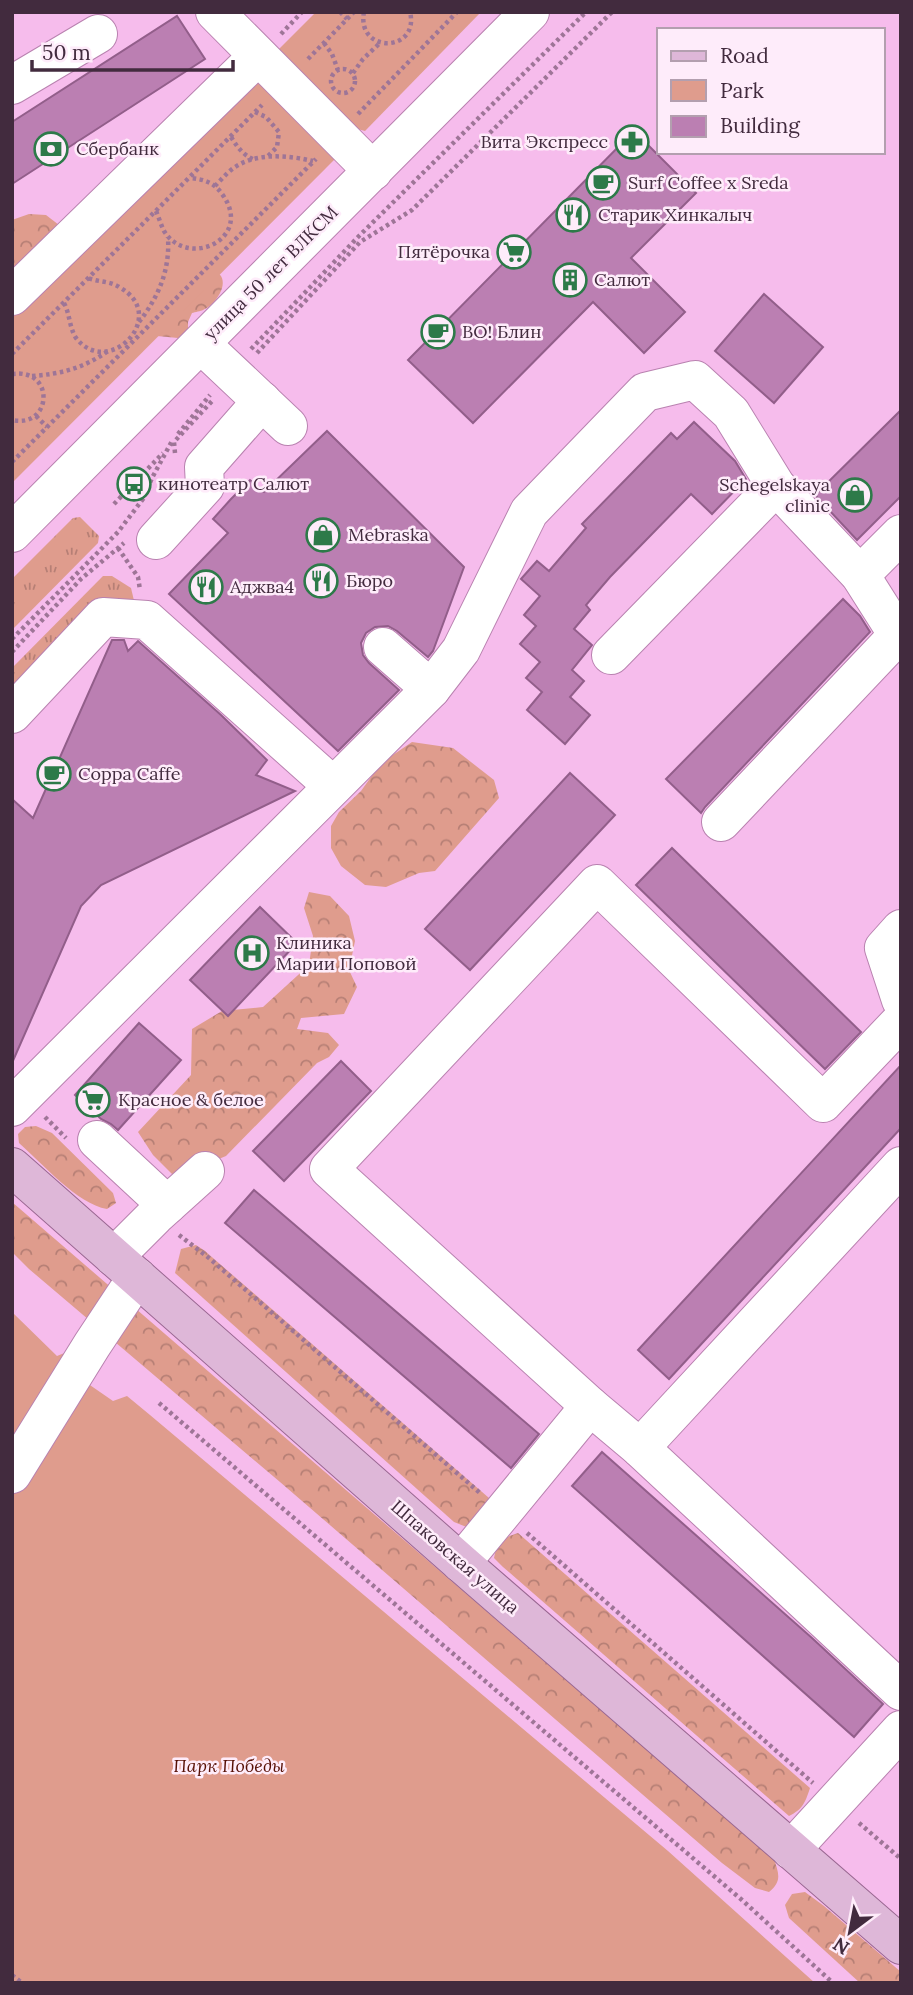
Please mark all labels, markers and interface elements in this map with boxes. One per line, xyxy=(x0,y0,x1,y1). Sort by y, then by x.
scale bar xyxy=(32,28,233,72)
legend xyxy=(657,28,885,154)
text: 50 m xyxy=(42,39,91,66)
text: Road xyxy=(720,42,769,69)
text: Park xyxy=(720,77,764,104)
text: Building xyxy=(720,112,800,139)
pharmacy icon: Вита Экспресс xyxy=(613,123,651,161)
bank icon: Сбербанк xyxy=(32,130,70,168)
place label: Вита Экспресс xyxy=(480,130,608,153)
place label: Сбербанк xyxy=(76,137,159,160)
cafe icon: Surf Coffee x Sreda xyxy=(584,164,622,202)
place label: Surf Coffee x Sreda xyxy=(628,171,789,194)
restaurant icon: Старик Хинкалыч xyxy=(554,196,592,234)
street label: улица 50 лет ВЛКСМ xyxy=(199,201,343,345)
place label: Старик Хинкалыч xyxy=(598,203,752,226)
supermarket icon: Пятёрочка xyxy=(495,233,533,271)
place label: Пятёрочка xyxy=(398,240,490,263)
building icon: Салют xyxy=(551,261,589,299)
place label: Салют xyxy=(594,268,650,291)
cafe icon: ВО! Блин xyxy=(419,313,457,351)
place label: ВО! Блин xyxy=(462,320,541,343)
bus stop icon: кинотеатр Салют xyxy=(115,465,153,503)
place label: кинотеатр Салют xyxy=(158,472,309,495)
place label: Schegelskaya clinic xyxy=(719,473,830,517)
shop icon: Schegelskaya clinic xyxy=(836,476,874,514)
shop icon: Mebraska xyxy=(304,516,342,554)
place label: Mebraska xyxy=(348,523,429,546)
restaurant icon: Бюро xyxy=(302,562,340,600)
restaurant icon: Аджва4 xyxy=(187,568,225,606)
place label: Бюро xyxy=(346,569,393,592)
place label: Аджва4 xyxy=(229,575,295,598)
cafe icon: Coppa Caffe xyxy=(35,755,73,793)
place label: Coppa Caffe xyxy=(78,762,181,785)
place label: Клиника Марии Поповой xyxy=(276,931,417,975)
hospital icon: Клиника Марии Поповой xyxy=(233,934,271,972)
supermarket icon: Красное & белое xyxy=(74,1081,112,1119)
place label: Красное & белое xyxy=(118,1088,264,1111)
street label: Шпаковская улица xyxy=(386,1495,524,1619)
park label: Парк Победы xyxy=(173,1754,285,1777)
north arrow xyxy=(815,1897,885,1967)
text: N xyxy=(828,1932,854,1960)

